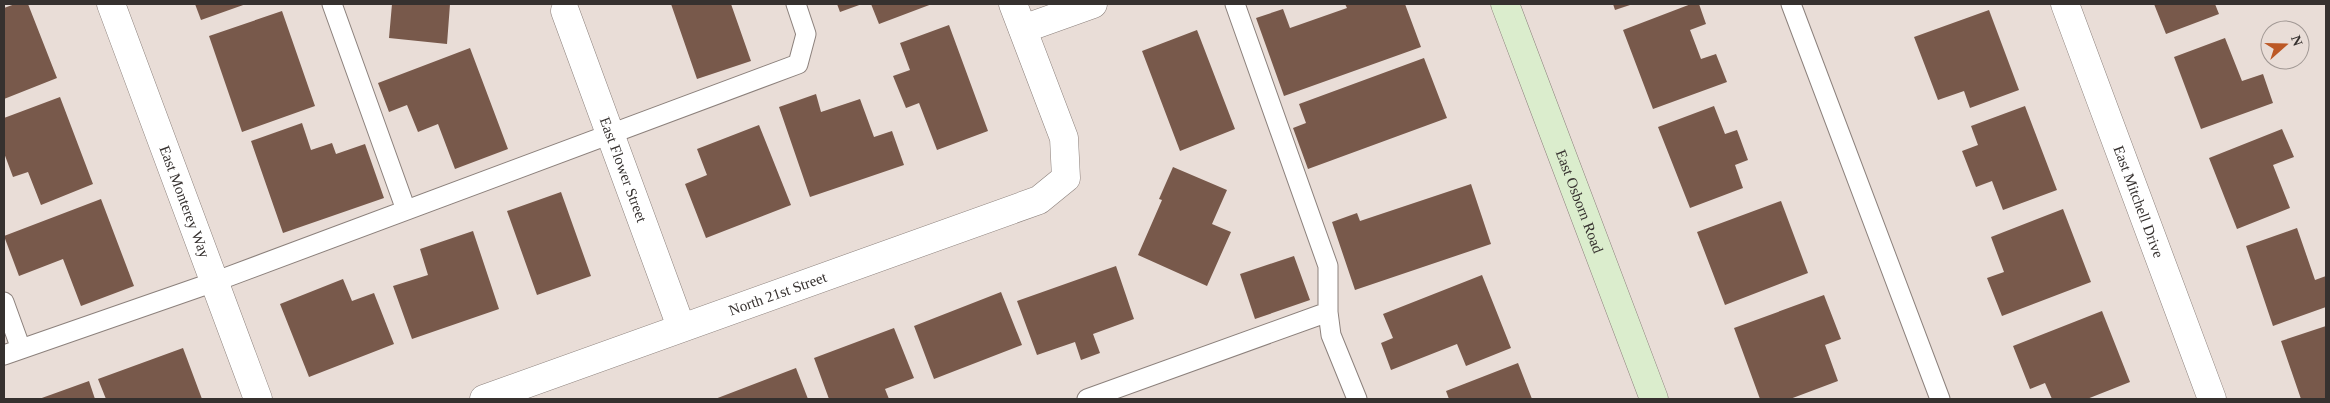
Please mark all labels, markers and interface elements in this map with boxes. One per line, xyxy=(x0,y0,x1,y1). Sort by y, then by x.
north arrow xyxy=(2260,20,2310,70)
text: N xyxy=(2288,33,2306,48)
street label: East Flower Street xyxy=(597,115,650,225)
street label: East Monterey Way xyxy=(156,143,213,261)
street label: East Mitchell Drive xyxy=(2110,143,2167,260)
street label: East Osborn Road xyxy=(1553,147,1606,256)
street label: North 21st Street xyxy=(727,269,829,319)

